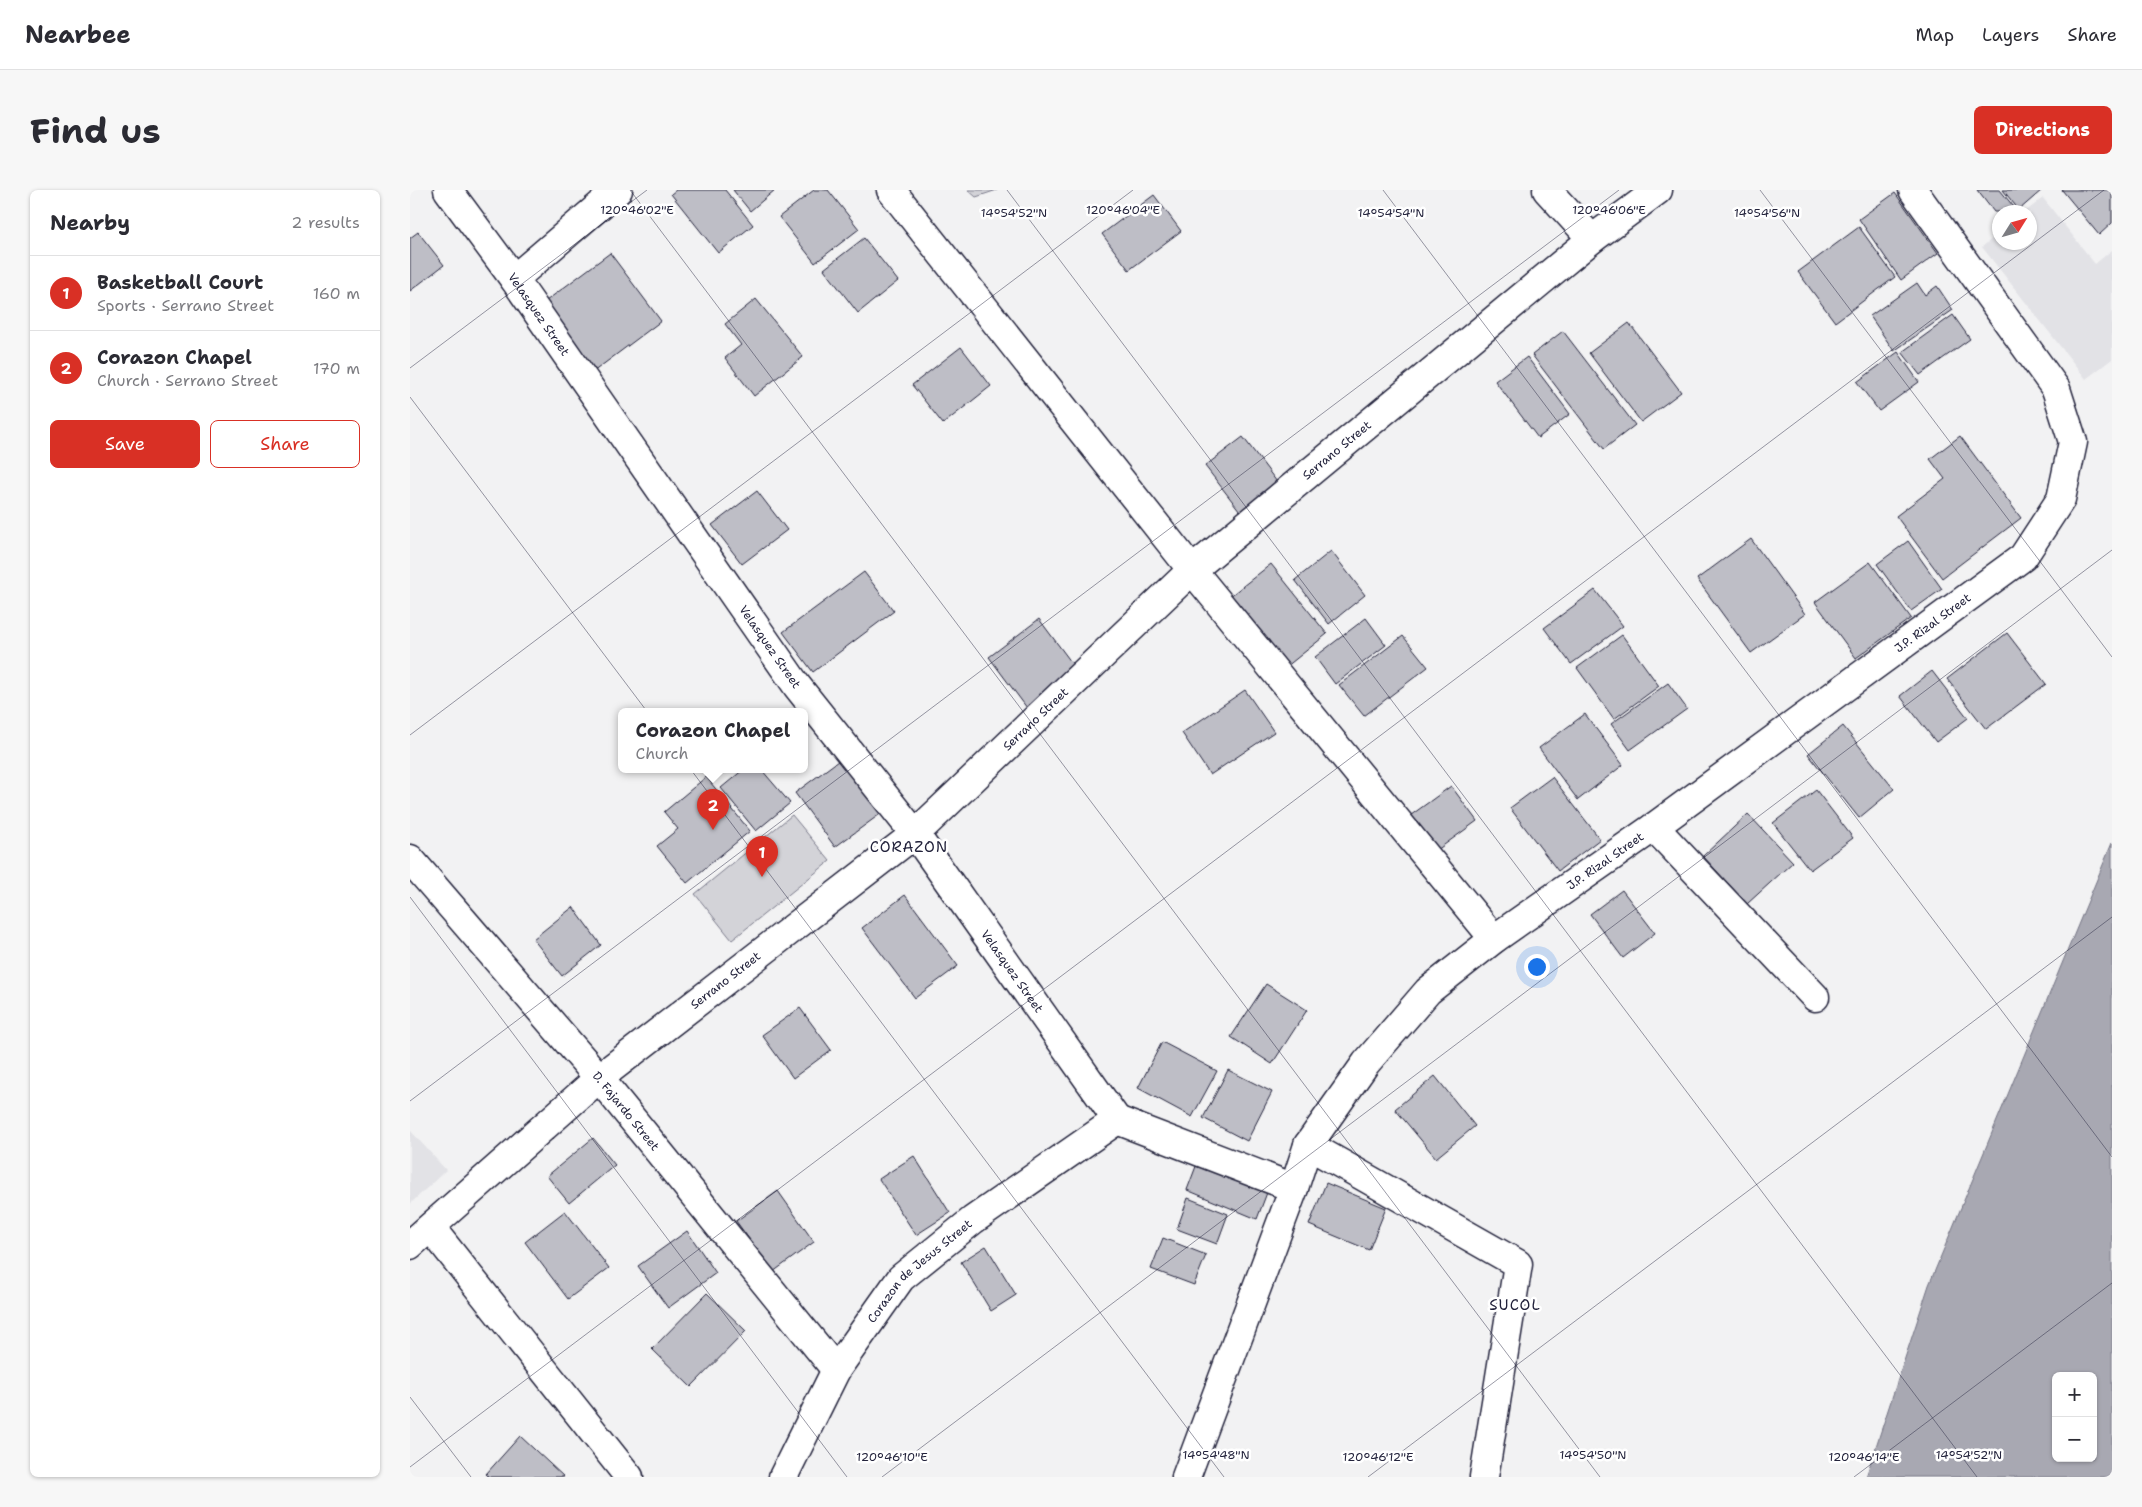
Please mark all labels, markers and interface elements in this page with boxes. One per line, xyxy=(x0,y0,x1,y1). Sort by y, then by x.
text: Nearbee xyxy=(25,19,131,51)
text: Map xyxy=(1916,23,1954,47)
text: Layers xyxy=(1982,23,2039,47)
text: Share xyxy=(2067,23,2117,47)
button: Directions xyxy=(1974,106,2112,154)
text: Find us xyxy=(30,107,161,154)
text: 120°46'02"E xyxy=(600,202,674,218)
text: 120°46'04"E xyxy=(1086,202,1160,218)
text: 120°46'06"E xyxy=(1572,202,1646,218)
text: 14°54'52"N xyxy=(981,205,1047,221)
text: 14°54'54"N xyxy=(1358,205,1424,221)
text: 14°54'56"N xyxy=(1734,205,1800,221)
north arrow xyxy=(1992,205,2037,250)
text: Nearby xyxy=(50,209,130,237)
text: 2 results xyxy=(291,212,360,233)
text: Basketball Court xyxy=(97,270,263,295)
street label: Velasquez Street xyxy=(504,270,573,359)
text: 1 xyxy=(62,283,70,304)
text: 160 m xyxy=(313,283,360,304)
text: Sports · Serrano Street xyxy=(97,295,274,316)
text: Corazon Chapel xyxy=(97,345,252,370)
text: 2 xyxy=(60,358,72,379)
text: 170 m xyxy=(313,358,360,379)
text: Church · Serrano Street xyxy=(97,370,278,391)
street label: Serrano Street xyxy=(1299,417,1374,483)
button: Save xyxy=(50,420,200,468)
button: Share xyxy=(210,420,360,468)
street label: J.P. Rizal Street xyxy=(1892,590,1974,656)
street label: Velasquez Street xyxy=(735,602,804,692)
street label: Serrano Street xyxy=(999,684,1072,754)
popup xyxy=(618,708,808,773)
text: Corazon Chapel xyxy=(636,718,790,743)
text: Church xyxy=(636,743,688,764)
pin: 2 xyxy=(697,789,729,830)
street label: J.P. Rizal Street xyxy=(1564,829,1647,894)
pin: 1 xyxy=(746,836,778,877)
district label: CORAZON xyxy=(870,837,948,857)
street label: Velasquez Street xyxy=(977,927,1047,1016)
street label: Serrano Street xyxy=(687,948,764,1013)
your location xyxy=(1524,954,1550,980)
street label: D. Fajardo Street xyxy=(589,1068,663,1154)
street label: Corazon de Jesus Street xyxy=(864,1216,975,1326)
district label: SUCOL xyxy=(1489,1295,1541,1315)
map controls xyxy=(2052,1372,2097,1462)
button: + xyxy=(2052,1372,2097,1417)
button: − xyxy=(2052,1417,2097,1462)
text: 14°54'48"N xyxy=(1182,1447,1250,1463)
text: 14°54'50"N xyxy=(1559,1447,1627,1463)
text: 14°54'52"N xyxy=(1936,1447,2002,1463)
text: 120°46'10"E xyxy=(856,1449,928,1465)
text: 120°46'12"E xyxy=(1343,1449,1413,1465)
text: 120°46'14"E xyxy=(1829,1449,1899,1465)

